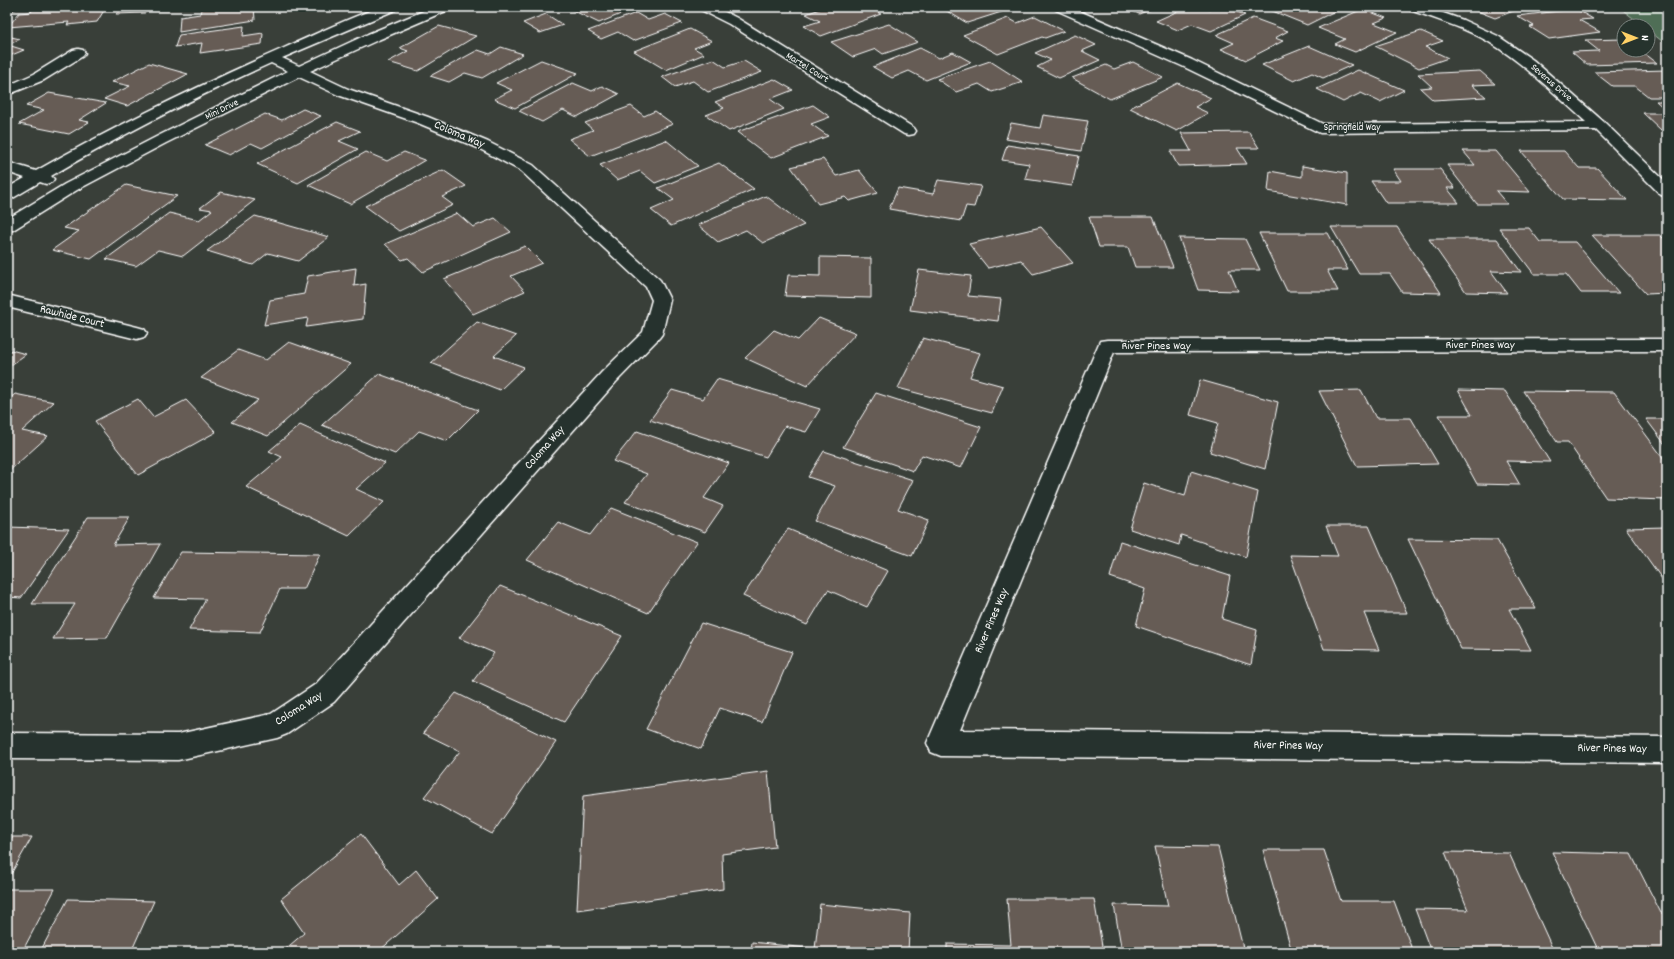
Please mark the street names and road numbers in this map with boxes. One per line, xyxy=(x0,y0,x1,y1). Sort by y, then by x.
street label: Martel Court xyxy=(783,49,831,87)
street label: Severus Drive xyxy=(1527,61,1575,105)
street label: Mini Drive xyxy=(203,96,242,124)
street label: Coloma Way xyxy=(431,117,488,154)
street label: Springfield Way xyxy=(1324,121,1381,135)
street label: Rawhide Court xyxy=(38,301,107,333)
street label: River Pines Way xyxy=(1445,337,1516,354)
street label: River Pines Way xyxy=(1121,338,1192,355)
street label: Coloma Way xyxy=(521,422,570,474)
street label: River Pines Way xyxy=(971,585,1014,656)
street label: Coloma Way xyxy=(272,687,327,730)
street label: River Pines Way xyxy=(1253,737,1324,755)
street label: River Pines Way xyxy=(1577,740,1648,758)

